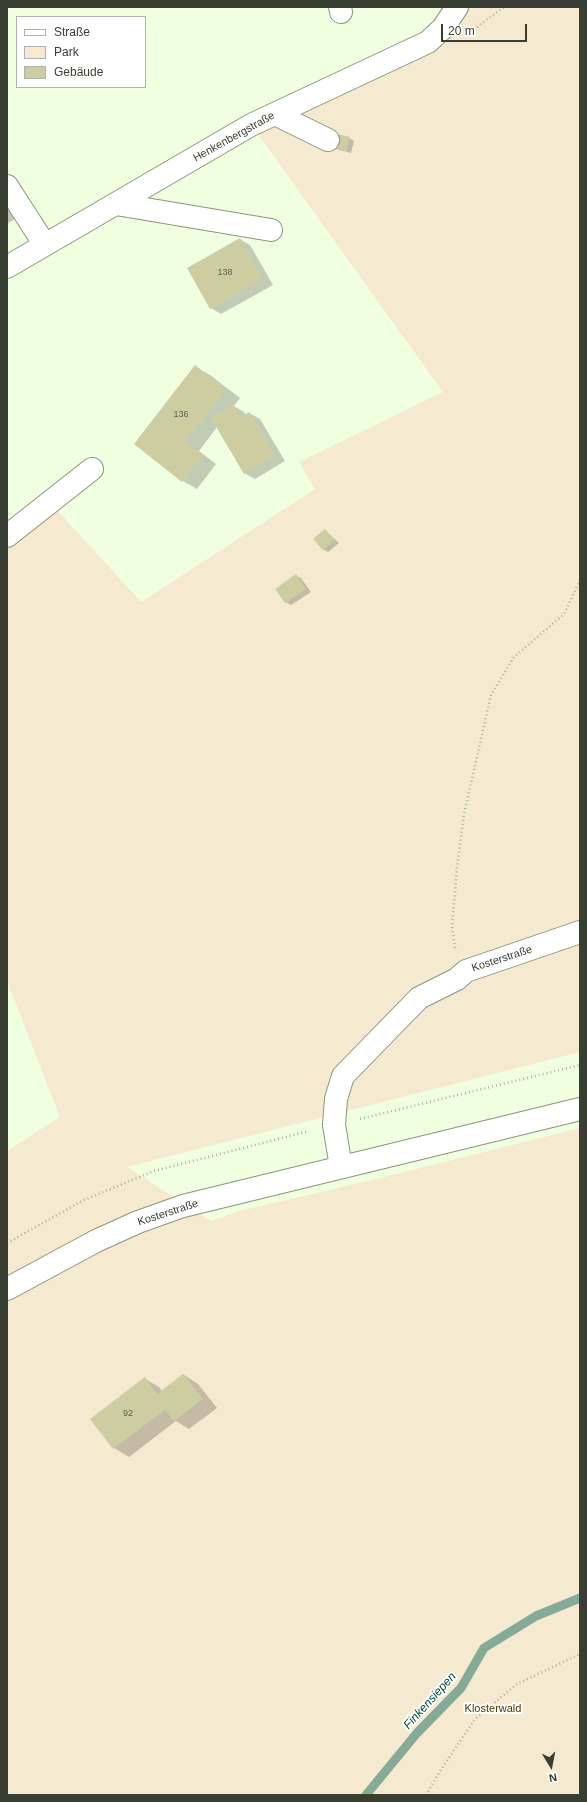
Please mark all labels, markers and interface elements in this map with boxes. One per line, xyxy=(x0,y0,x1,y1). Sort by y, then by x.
legend xyxy=(16,16,146,88)
scale bar xyxy=(443,16,529,42)
text: 20 m xyxy=(448,24,475,38)
text: Straße xyxy=(54,25,90,39)
text: Park xyxy=(54,45,79,59)
text: Gebäude xyxy=(54,65,103,79)
street label: Henkenbergstraße xyxy=(191,109,277,165)
house number: 138 xyxy=(217,268,233,278)
house number: 136 xyxy=(173,410,189,420)
street label: Kosterstraße xyxy=(470,943,534,975)
street label: Kosterstraße xyxy=(136,1197,200,1229)
house number: 92 xyxy=(123,1409,133,1419)
water label: Finkensiepen xyxy=(401,1670,459,1732)
park label: Klosterwald xyxy=(465,1702,521,1716)
north arrow xyxy=(531,1746,571,1786)
text: N xyxy=(548,1771,558,1784)

